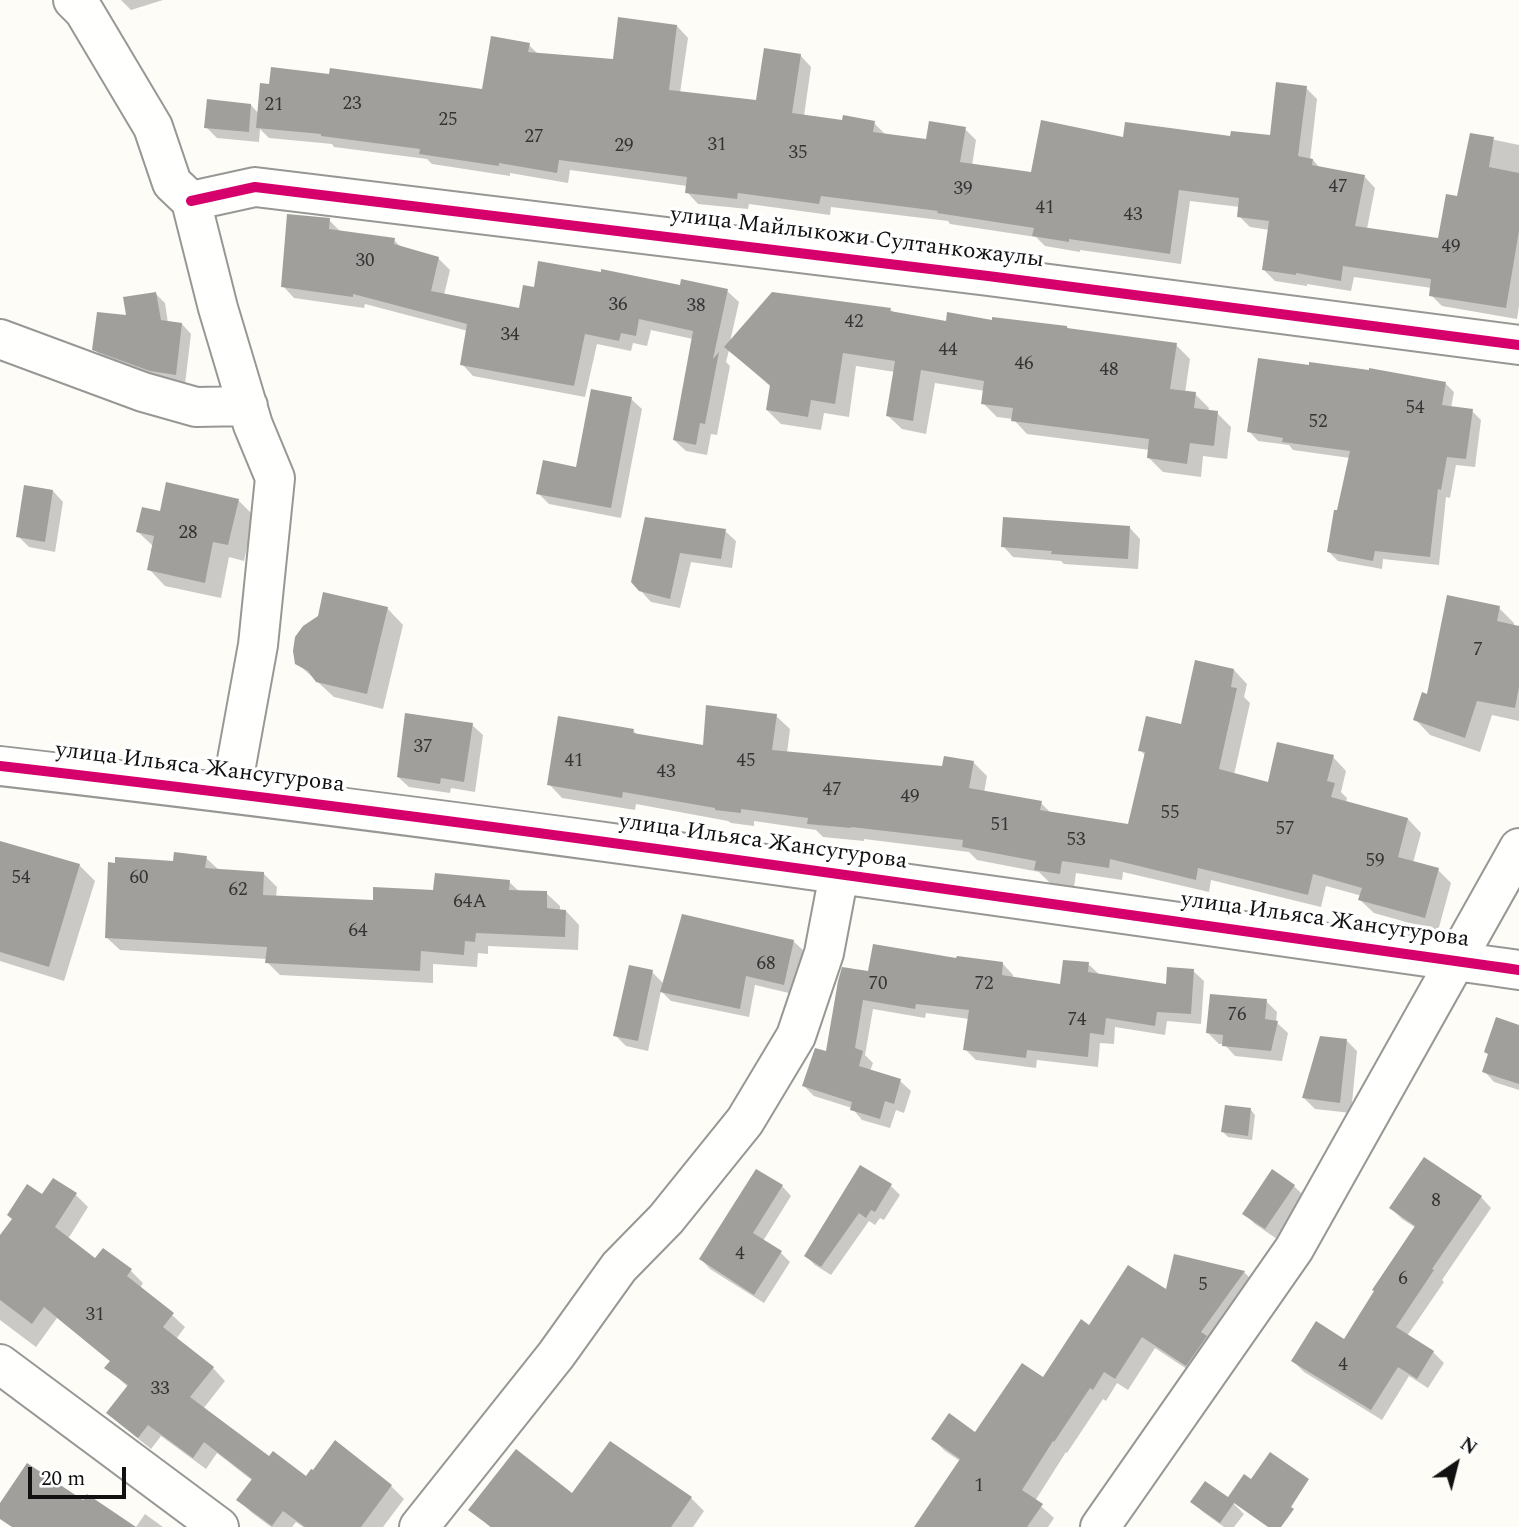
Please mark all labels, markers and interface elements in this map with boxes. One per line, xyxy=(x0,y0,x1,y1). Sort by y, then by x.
house number: 23 xyxy=(343,94,361,116)
house number: 21 xyxy=(265,95,283,117)
house number: 25 xyxy=(439,110,457,132)
house number: 27 xyxy=(525,127,543,149)
house number: 31 xyxy=(708,135,726,157)
house number: 29 xyxy=(615,136,633,158)
house number: 35 xyxy=(789,143,807,165)
house number: 47 xyxy=(1329,177,1347,199)
house number: 39 xyxy=(954,179,972,201)
house number: 41 xyxy=(1036,198,1054,220)
street label: улица Майлыкожи Султанкожаулы xyxy=(669,202,1045,276)
house number: 43 xyxy=(1124,205,1142,227)
house number: 49 xyxy=(1442,237,1460,259)
house number: 30 xyxy=(356,251,374,273)
house number: 36 xyxy=(609,295,627,317)
house number: 38 xyxy=(687,296,705,318)
house number: 42 xyxy=(845,312,863,334)
house number: 34 xyxy=(501,325,519,347)
house number: 44 xyxy=(939,340,957,362)
house number: 46 xyxy=(1015,354,1033,376)
house number: 48 xyxy=(1100,360,1118,382)
house number: 54 xyxy=(1406,398,1424,420)
house number: 52 xyxy=(1309,412,1327,434)
house number: 28 xyxy=(179,523,197,545)
house number: 7 xyxy=(1473,640,1483,662)
house number: 37 xyxy=(414,737,432,759)
street label: улица Ильяса Жансугурова xyxy=(54,738,346,800)
house number: 41 xyxy=(565,751,583,773)
house number: 45 xyxy=(737,751,755,773)
house number: 43 xyxy=(657,762,675,784)
house number: 47 xyxy=(823,780,841,802)
house number: 49 xyxy=(901,787,919,809)
house number: 55 xyxy=(1161,803,1179,825)
street label: улица Ильяса Жансугурова xyxy=(617,809,909,877)
house number: 51 xyxy=(991,815,1009,837)
house number: 57 xyxy=(1276,819,1294,841)
house number: 53 xyxy=(1067,830,1085,852)
house number: 59 xyxy=(1366,851,1384,873)
house number: 54 xyxy=(12,868,30,890)
house number: 60 xyxy=(130,868,148,890)
house number: 62 xyxy=(229,880,247,902)
street label: улица Ильяса Жансугурова xyxy=(1179,887,1471,955)
house number: 64А xyxy=(453,892,487,914)
house number: 64 xyxy=(349,921,367,943)
house number: 68 xyxy=(757,954,775,976)
house number: 70 xyxy=(869,974,887,996)
house number: 72 xyxy=(975,974,993,996)
house number: 76 xyxy=(1228,1005,1246,1027)
house number: 74 xyxy=(1068,1010,1086,1032)
house number: 8 xyxy=(1431,1191,1441,1213)
house number: 4 xyxy=(735,1244,745,1266)
house number: 6 xyxy=(1398,1269,1408,1291)
house number: 5 xyxy=(1198,1275,1208,1297)
house number: 31 xyxy=(86,1305,104,1327)
house number: 4 xyxy=(1338,1355,1348,1377)
house number: 33 xyxy=(151,1379,169,1401)
north arrow xyxy=(1421,1429,1491,1499)
text: N xyxy=(1454,1430,1483,1463)
scale bar xyxy=(32,1454,130,1498)
text: 20 m xyxy=(41,1463,85,1495)
house number: 1 xyxy=(974,1476,984,1498)

